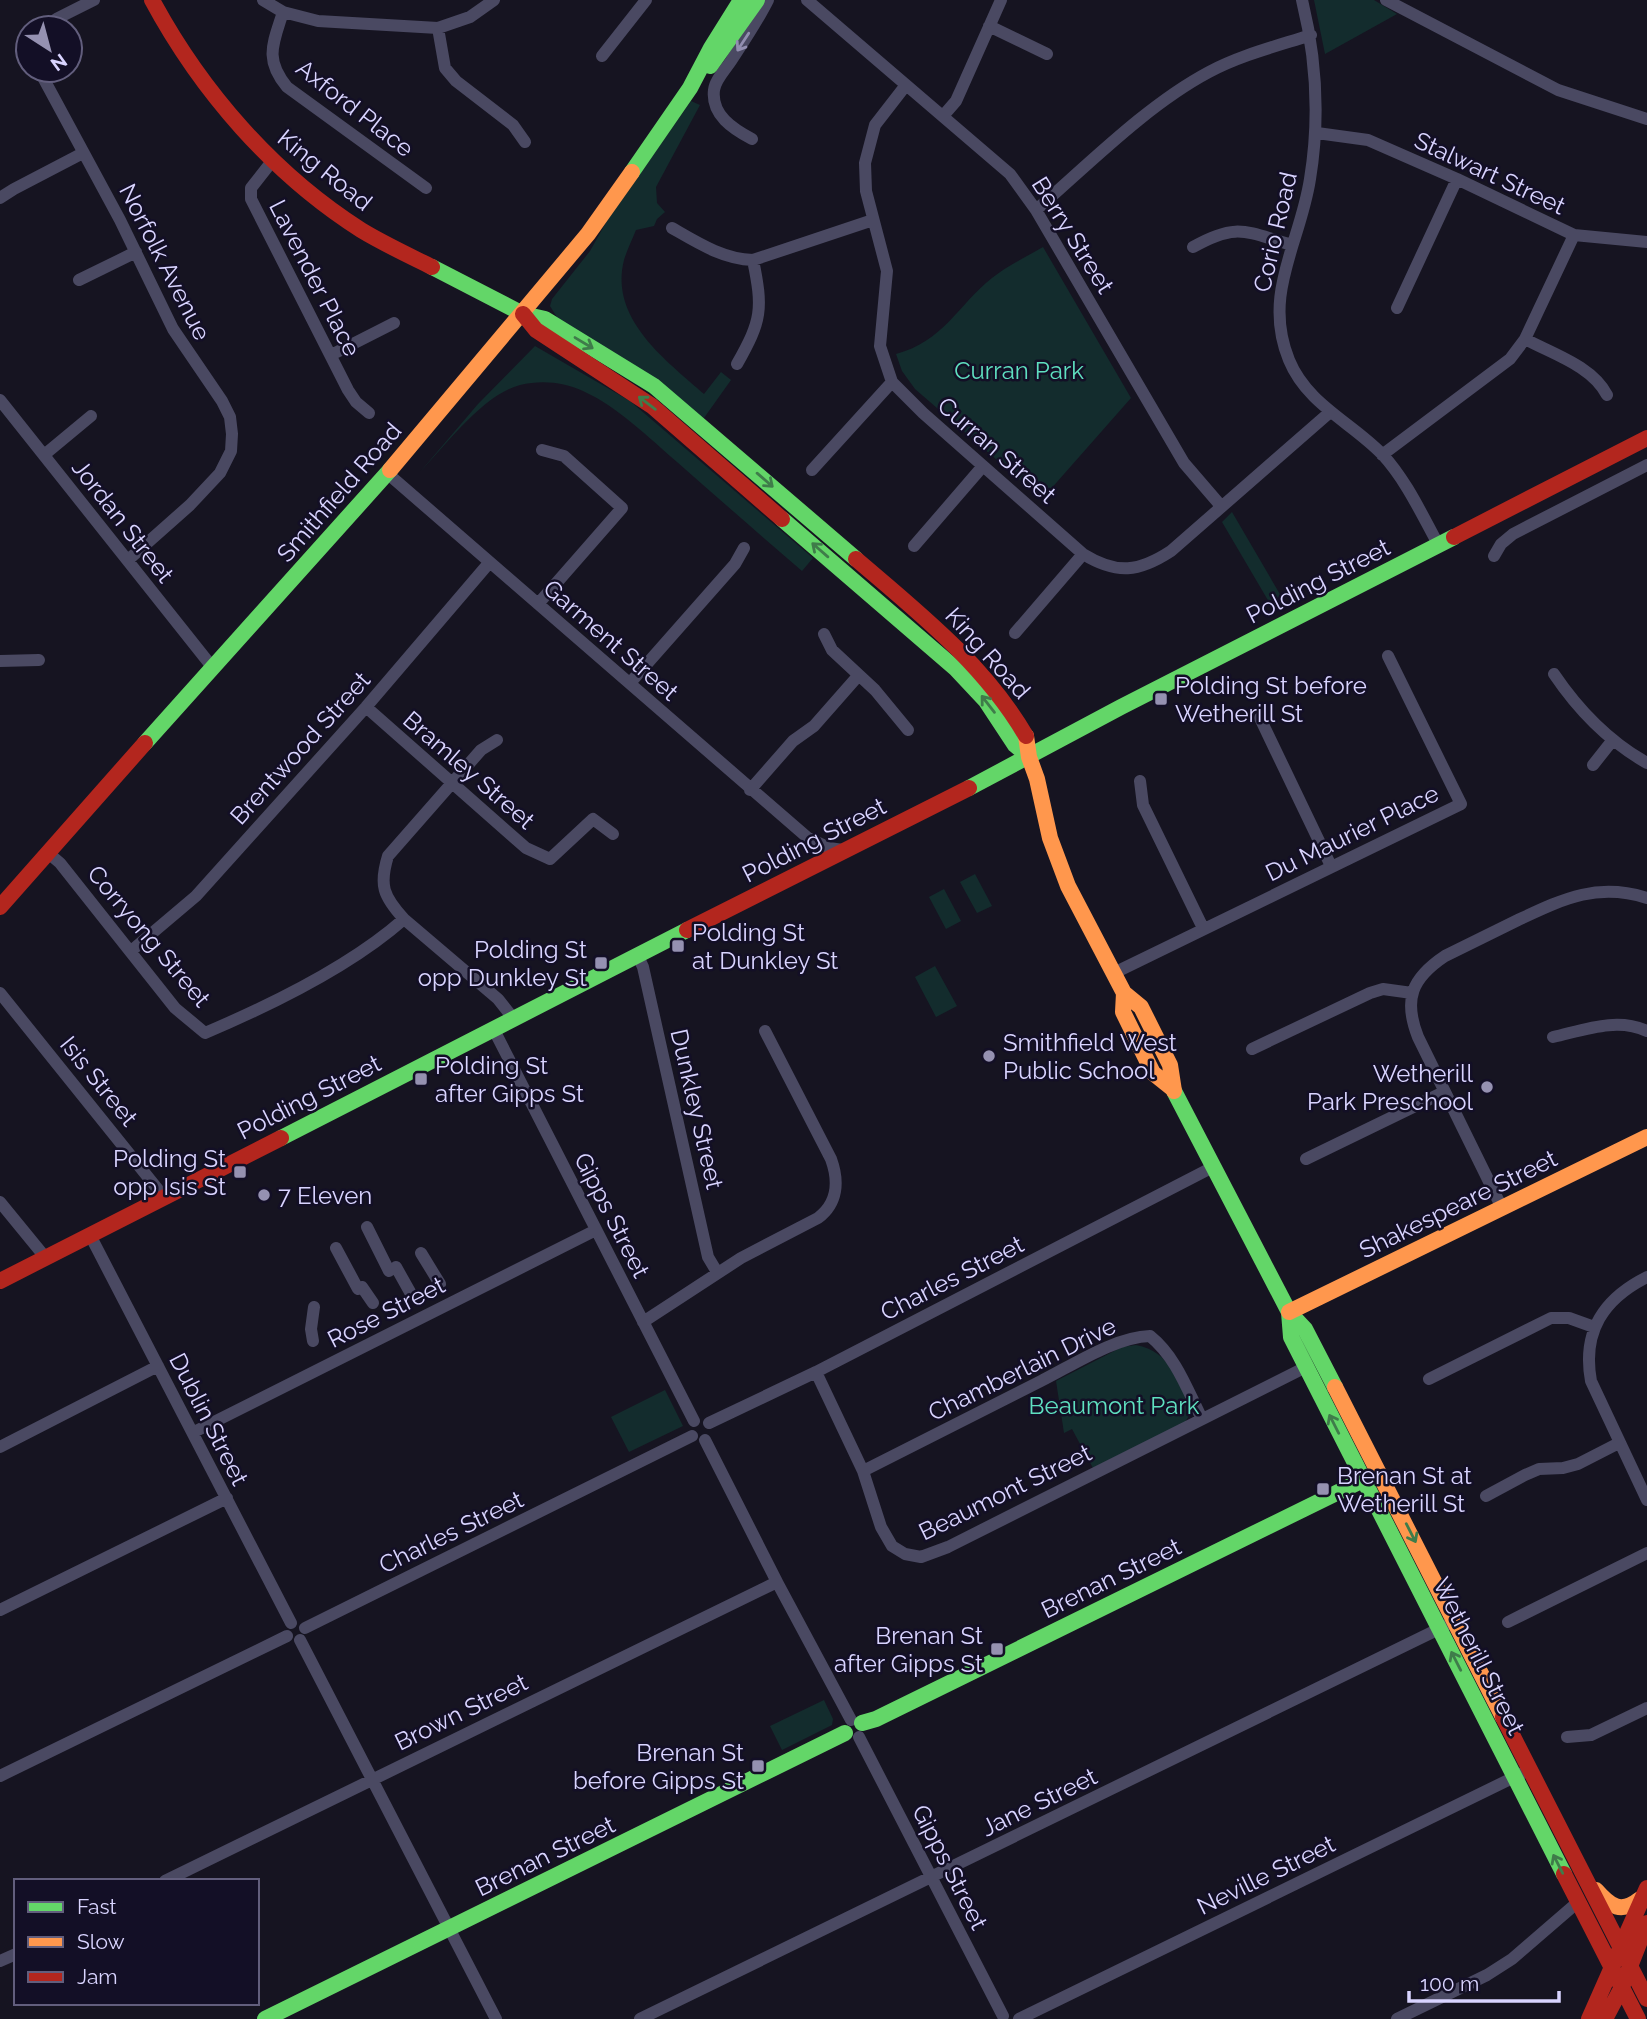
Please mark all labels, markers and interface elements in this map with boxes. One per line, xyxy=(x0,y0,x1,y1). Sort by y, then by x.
north arrow xyxy=(14,14,84,84)
one-way arrow xyxy=(736,32,750,52)
text: N xyxy=(47,50,71,76)
street label: Axford Place xyxy=(291,53,419,163)
street label: King Road xyxy=(272,123,378,217)
street label: Stalwart Street xyxy=(1410,125,1570,221)
street label: Corio Road xyxy=(1247,169,1303,295)
street label: Berry Street xyxy=(1026,171,1120,299)
street label: Norfolk Avenue xyxy=(113,179,217,345)
street label: Lavender Place xyxy=(263,195,367,361)
one-way arrow xyxy=(574,337,594,351)
park label: Curran Park xyxy=(954,356,1084,385)
street label: Curran Street xyxy=(932,391,1062,509)
one-way arrow xyxy=(638,395,657,410)
street label: Smithfield Road xyxy=(271,416,407,568)
street label: Jordan Street xyxy=(66,454,180,588)
one-way arrow xyxy=(756,472,774,488)
street label: Polding Street xyxy=(1241,532,1395,630)
one-way arrow xyxy=(811,542,829,558)
street label: Garment Street xyxy=(538,573,684,707)
street label: King Road xyxy=(939,601,1037,705)
street label: Brentwood Street xyxy=(224,666,376,830)
place label: Polding St before Wetherill St xyxy=(1175,671,1367,728)
marker: Polding St before Wetherill St xyxy=(1153,691,1169,707)
one-way arrow xyxy=(980,695,995,713)
street label: Bramley Street xyxy=(397,705,541,835)
street label: Du Maurier Place xyxy=(1261,778,1443,888)
street label: Polding Street xyxy=(737,791,891,889)
street label: Corryong Street xyxy=(81,859,217,1013)
place label: Polding St at Dunkley St xyxy=(692,918,838,975)
place label: Polding St opp Dunkley St xyxy=(418,935,587,992)
marker: Polding St at Dunkley St xyxy=(670,938,686,954)
marker: Polding St opp Dunkley St xyxy=(593,955,609,971)
street label: Dunkley Street xyxy=(664,1026,730,1192)
place label: Smithfield West Public School xyxy=(1003,1028,1177,1085)
street label: Isis Street xyxy=(54,1030,144,1132)
street label: Polding Street xyxy=(232,1048,386,1146)
marker: Smithfield West Public School xyxy=(981,1048,997,1064)
place label: Polding St after Gipps St xyxy=(435,1051,584,1108)
place label: Wetherill Park Preschool xyxy=(1307,1059,1473,1116)
marker: Polding St after Gipps St xyxy=(413,1071,429,1087)
marker: Wetherill Park Preschool xyxy=(1479,1079,1495,1095)
place label: Polding St opp Isis St xyxy=(113,1144,226,1201)
street label: Shakespeare Street xyxy=(1355,1144,1561,1264)
street label: Gipps Street xyxy=(568,1148,656,1282)
marker: Polding St opp Isis St xyxy=(232,1164,248,1180)
place label: 7 Eleven xyxy=(278,1181,372,1210)
marker: 7 Eleven xyxy=(256,1187,272,1203)
street label: Charles Street xyxy=(876,1229,1028,1327)
street label: Rose Street xyxy=(322,1270,450,1354)
street label: Chamberlain Drive xyxy=(923,1311,1121,1427)
street label: Dublin Street xyxy=(163,1348,255,1490)
park label: Beaumont Park xyxy=(1029,1391,1200,1420)
one-way arrow xyxy=(1327,1414,1341,1435)
street label: Beaumont Street xyxy=(914,1438,1096,1546)
place label: Brenan St at Wetherill St xyxy=(1337,1461,1472,1518)
marker: Brenan St at Wetherill St xyxy=(1315,1481,1331,1497)
street label: Charles Street xyxy=(374,1485,528,1579)
one-way arrow xyxy=(1404,1522,1418,1543)
street label: Brenan Street xyxy=(1036,1532,1186,1624)
street label: Wetherill Street xyxy=(1427,1573,1531,1739)
place label: Brenan St after Gipps St xyxy=(834,1621,983,1678)
marker: Brenan St after Gipps St xyxy=(989,1641,1005,1657)
one-way arrow xyxy=(1448,1651,1462,1672)
street label: Brown Street xyxy=(390,1667,532,1757)
place label: Brenan St before Gipps St xyxy=(573,1738,744,1795)
marker: Brenan St before Gipps St xyxy=(750,1758,766,1774)
street label: Jane Street xyxy=(976,1762,1102,1842)
street label: Gipps Street xyxy=(906,1800,994,1934)
street label: Brenan Street xyxy=(470,1810,620,1902)
street label: Neville Street xyxy=(1192,1829,1340,1921)
one-way arrow xyxy=(1551,1854,1565,1875)
legend xyxy=(14,1879,259,2005)
text: Fast xyxy=(77,1894,117,1919)
text: Slow xyxy=(77,1929,125,1954)
scale bar xyxy=(1409,1960,1560,2004)
text: Jam xyxy=(77,1964,118,1989)
text: 100 m xyxy=(1420,1971,1479,1996)

